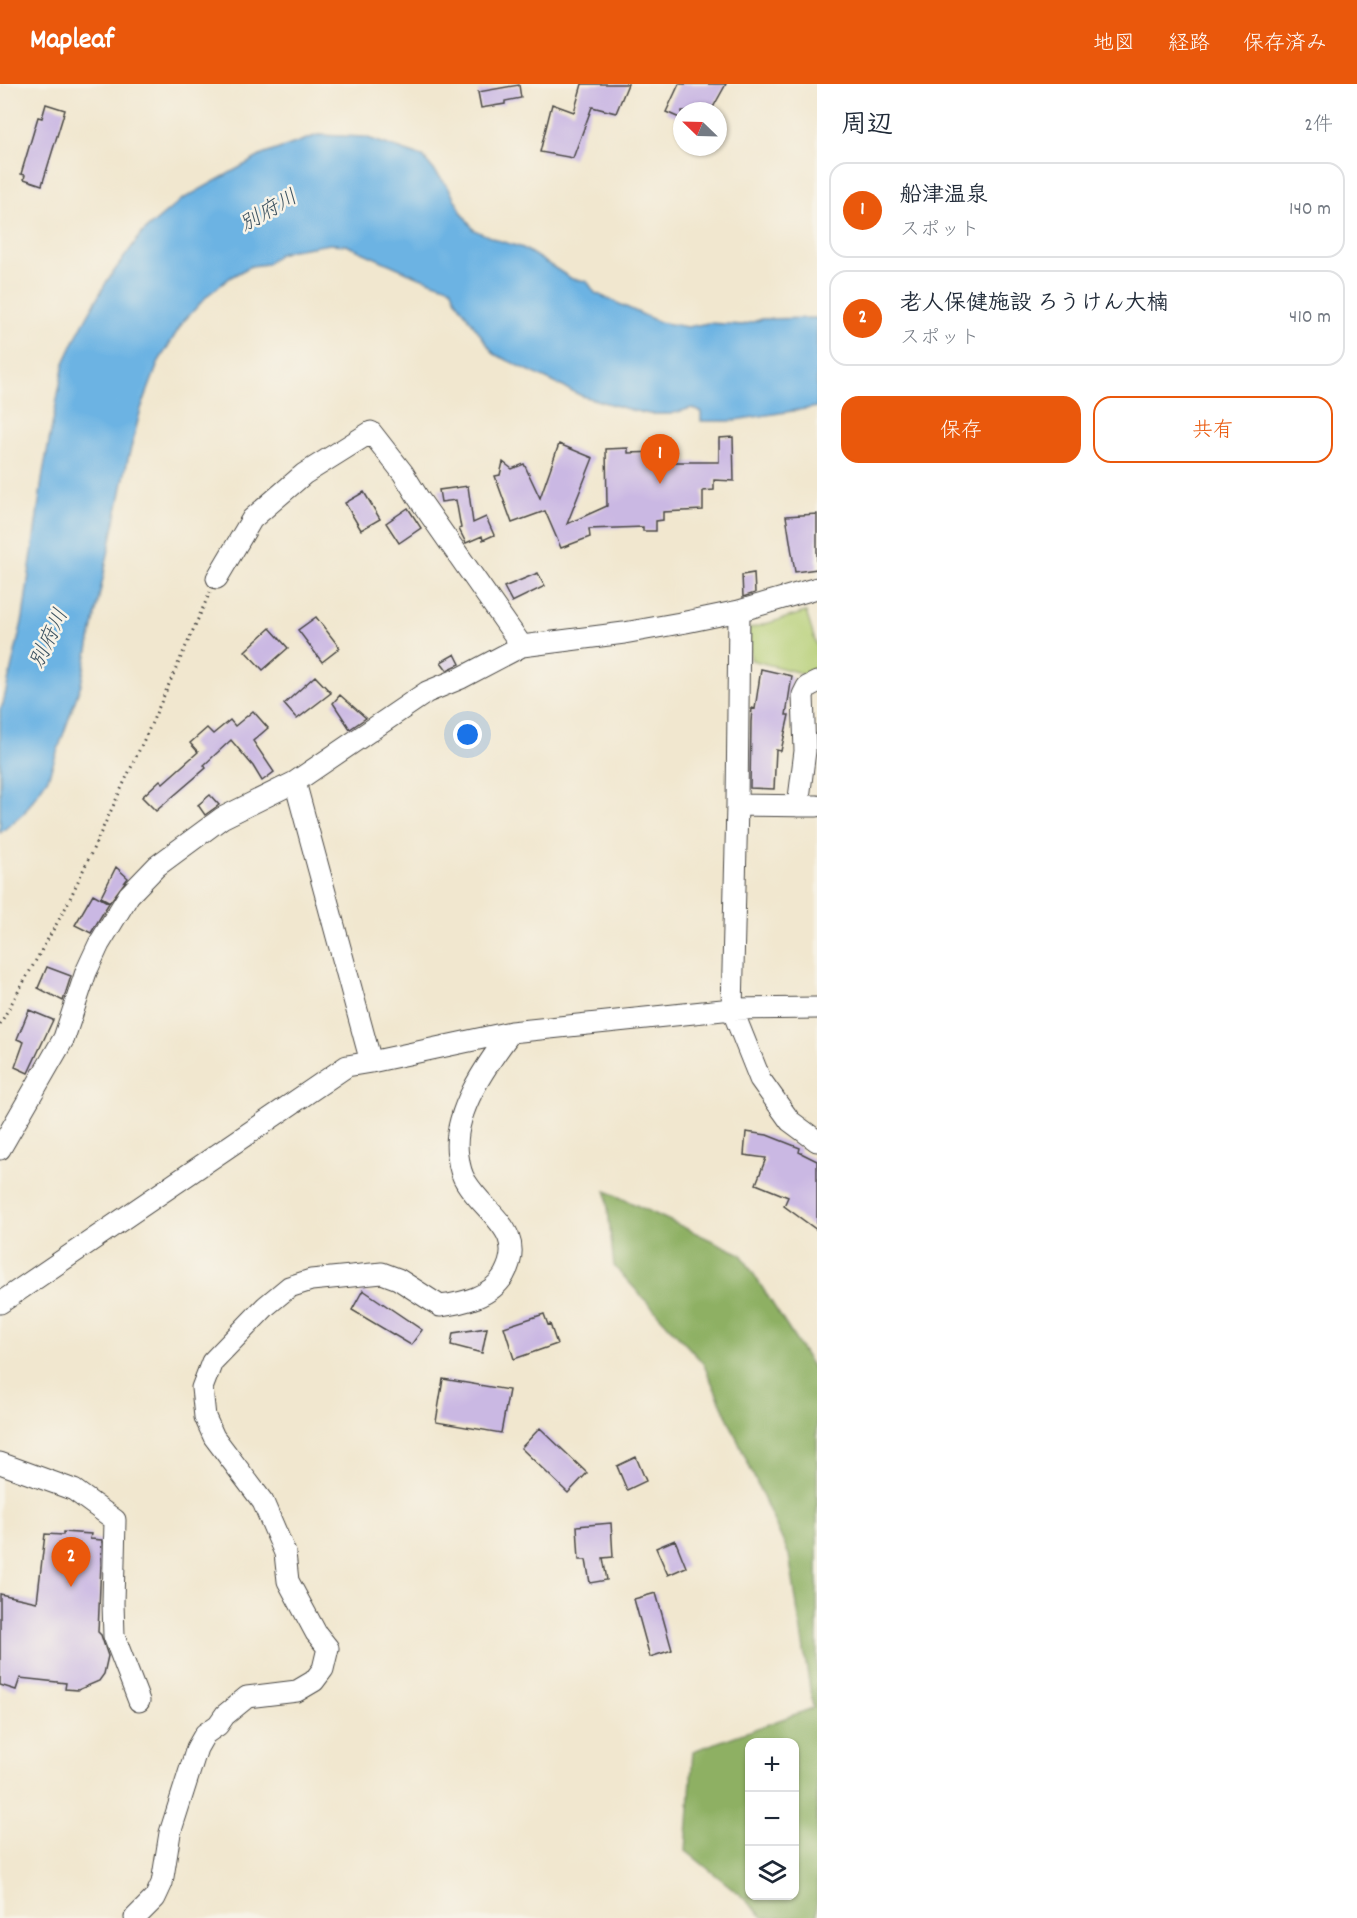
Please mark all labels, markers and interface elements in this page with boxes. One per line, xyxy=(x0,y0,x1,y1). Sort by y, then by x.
text: Mapleaf xyxy=(30,22,114,62)
text: 地図 xyxy=(1093,30,1135,60)
text: 経路 xyxy=(1168,30,1210,60)
text: 保存済み xyxy=(1243,30,1327,60)
north arrow xyxy=(673,102,727,156)
text: 周辺 xyxy=(841,108,893,145)
text: 2件 xyxy=(1304,112,1333,140)
text: 船津温泉 xyxy=(900,181,988,212)
water label: 別府川 xyxy=(235,184,304,241)
text: 1 xyxy=(860,196,865,224)
text: 140 m xyxy=(1289,196,1331,224)
text: スポット xyxy=(900,217,980,245)
text: 老人保健施設 ろうけん大楠 xyxy=(900,289,1169,320)
text: 2 xyxy=(858,304,867,332)
text: 410 m xyxy=(1289,304,1331,332)
text: スポット xyxy=(900,325,980,353)
button: 保存 xyxy=(841,396,1081,463)
button: 共有 xyxy=(1093,396,1333,463)
pin: 1 xyxy=(640,434,680,484)
water label: 別府川 xyxy=(24,604,78,674)
your location xyxy=(453,720,482,749)
pin: 2 xyxy=(52,1538,90,1587)
map controls xyxy=(745,1738,799,1900)
button: + xyxy=(745,1738,799,1792)
button: − xyxy=(745,1792,799,1846)
button: layers xyxy=(745,1846,799,1900)

